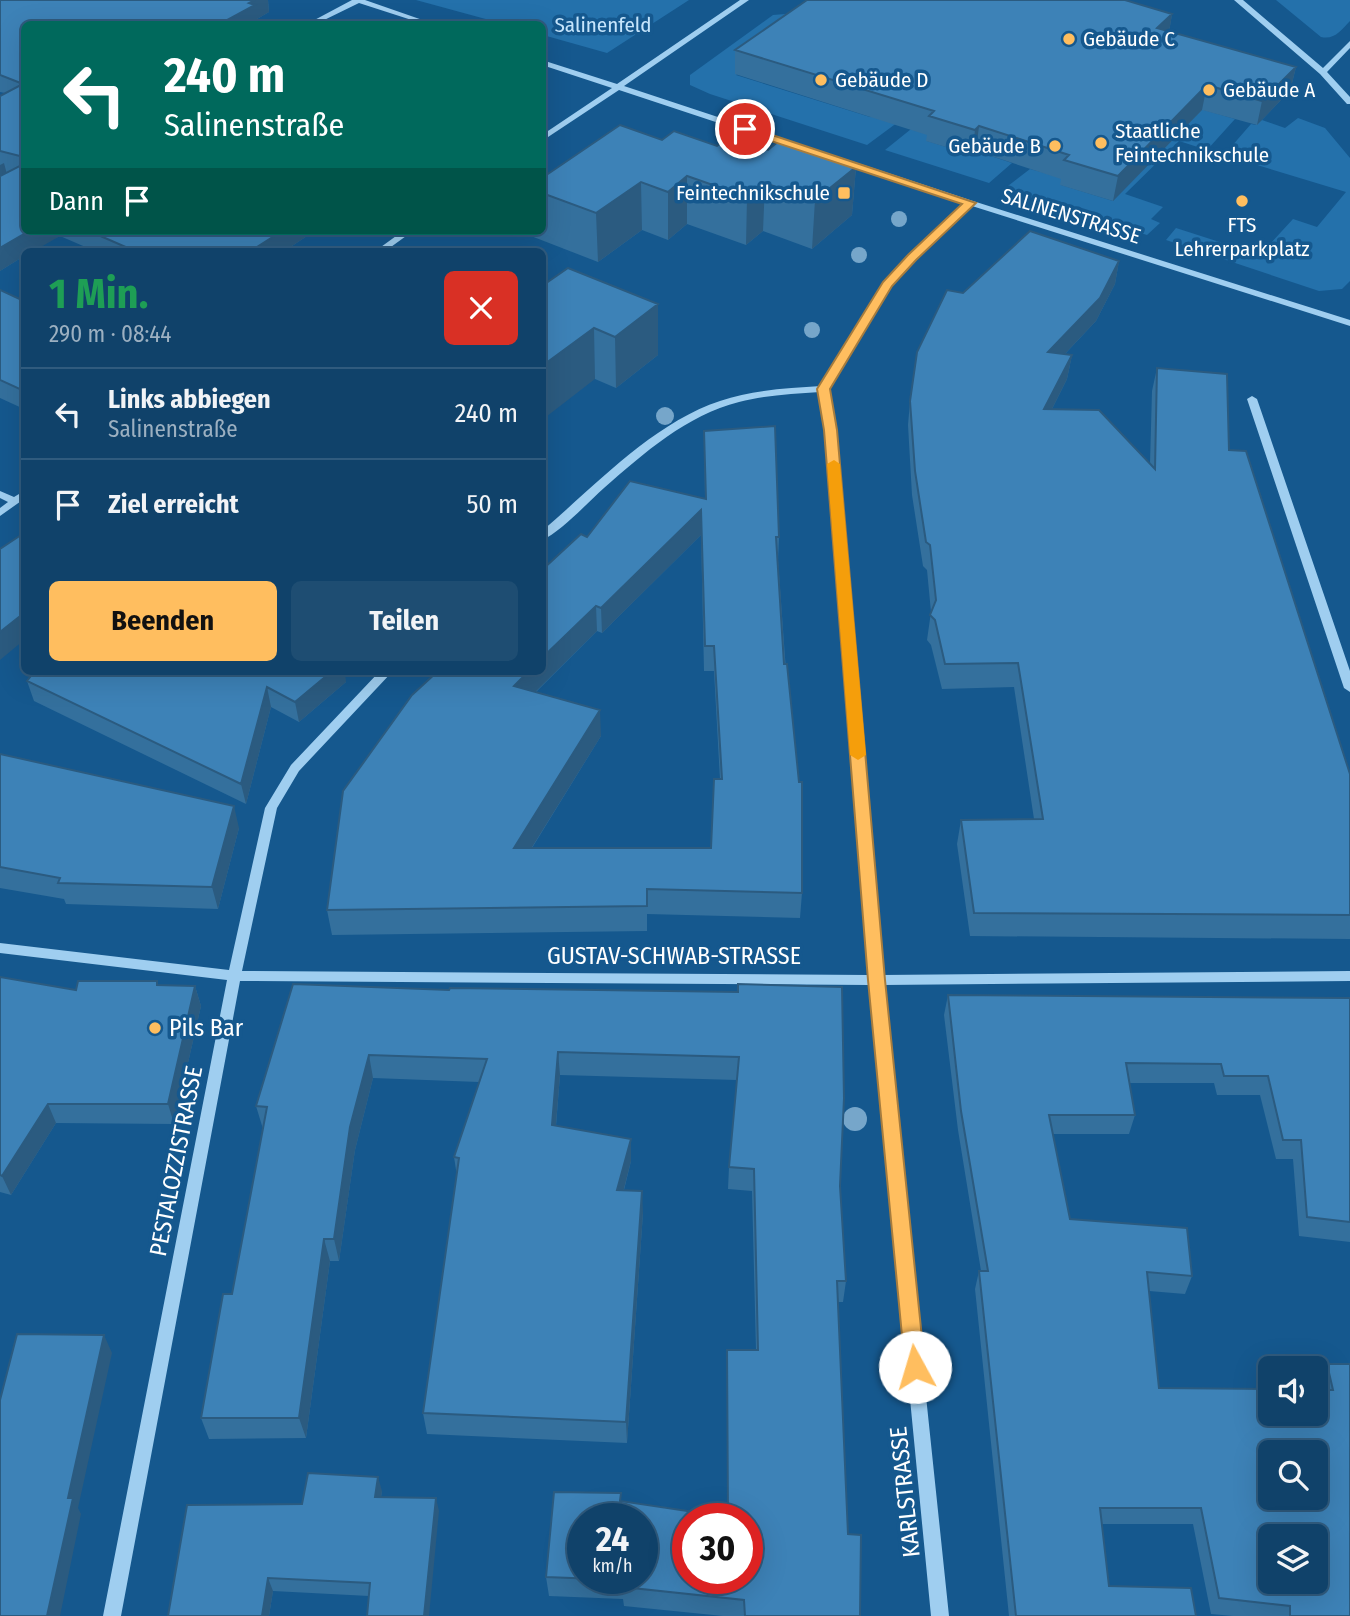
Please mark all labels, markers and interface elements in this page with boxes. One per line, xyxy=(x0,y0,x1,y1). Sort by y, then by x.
park label: Salinenfeld xyxy=(554,12,652,38)
place label: Gebäude C xyxy=(1083,26,1175,52)
marker: Gebäude C xyxy=(1061,31,1077,47)
text: 240 m xyxy=(164,46,285,105)
icon: left xyxy=(49,49,140,140)
place label: Gebäude D xyxy=(835,67,928,93)
marker: Gebäude D xyxy=(813,72,829,88)
place label: Gebäude A xyxy=(1223,77,1315,103)
marker: Gebäude A xyxy=(1201,82,1217,98)
pin xyxy=(715,99,775,159)
text: Salinenstraße xyxy=(164,106,344,144)
icon: arrive xyxy=(726,110,764,148)
place label: Staatliche Feintechnikschule xyxy=(1115,118,1269,168)
place label: Gebäude B xyxy=(948,133,1041,159)
marker: Staatliche Feintechnikschule xyxy=(1093,135,1109,151)
marker: Gebäude B xyxy=(1047,138,1063,154)
place label: Feintechnikschule xyxy=(676,180,830,206)
icon: arrive xyxy=(118,182,156,220)
street label: SALINENSTRASSE xyxy=(998,183,1144,250)
marker: Feintechnikschule xyxy=(836,185,852,201)
text: Dann xyxy=(49,186,104,217)
marker: FTS Lehrerparkplatz xyxy=(1234,193,1250,209)
place label: FTS Lehrerparkplatz xyxy=(1174,212,1310,262)
text: 1 Min. xyxy=(49,269,148,319)
button: close xyxy=(444,271,518,345)
text: 290 m · 08:44 xyxy=(49,320,171,348)
text: Links abbiegen xyxy=(108,384,271,415)
icon: left xyxy=(49,395,87,433)
text: 240 m xyxy=(455,398,518,429)
text: Salinenstraße xyxy=(108,415,238,443)
icon: arrive xyxy=(49,486,87,524)
text: Ziel erreicht xyxy=(108,489,239,520)
text: 50 m xyxy=(466,489,518,520)
button: Beenden xyxy=(49,581,277,661)
button: Teilen xyxy=(291,581,518,661)
street label: GUSTAV-SCHWAB-STRASSE xyxy=(547,942,801,970)
place label: Pils Bar xyxy=(169,1014,244,1042)
marker: Pils Bar xyxy=(147,1020,163,1036)
street label: PESTALOZZISTRASSE xyxy=(144,1063,208,1259)
position arrow xyxy=(878,1330,952,1404)
map controls xyxy=(1258,1356,1328,1594)
button: sound xyxy=(1258,1356,1328,1426)
street label: KARLSTRASSE xyxy=(884,1425,926,1559)
button: search xyxy=(1258,1440,1328,1510)
speed limit sign: 30 xyxy=(672,1503,763,1594)
text: 24 xyxy=(596,1518,629,1560)
button: layers xyxy=(1258,1524,1328,1594)
text: km/h xyxy=(592,1555,633,1577)

